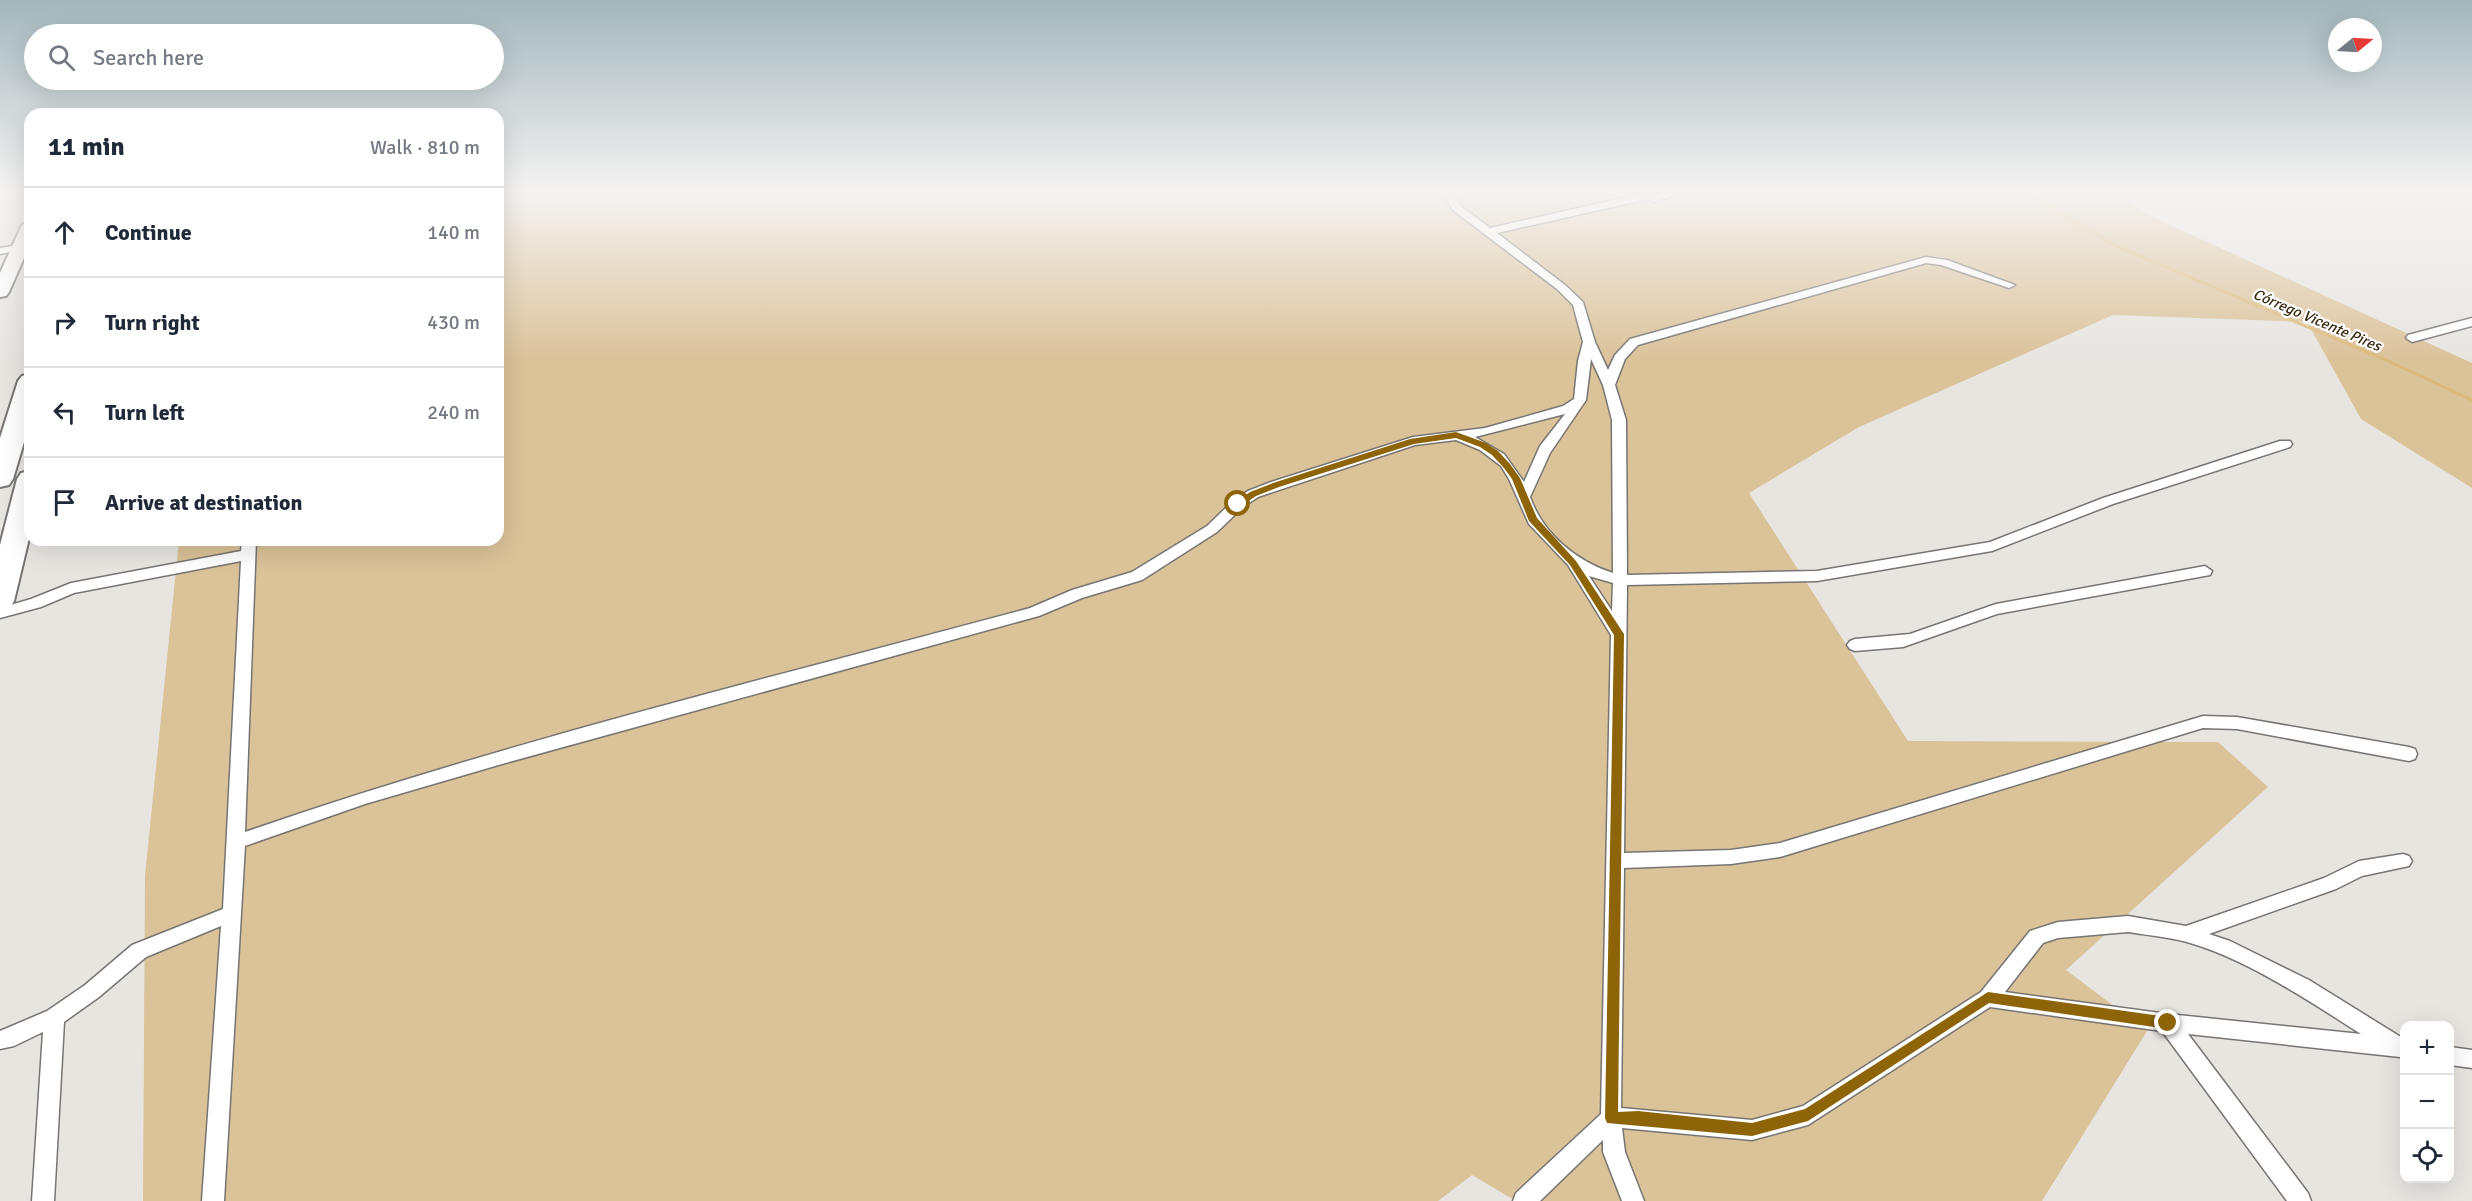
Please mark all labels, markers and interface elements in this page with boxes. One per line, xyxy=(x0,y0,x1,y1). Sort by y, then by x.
north arrow xyxy=(2328,18,2382,72)
search box xyxy=(24,24,504,90)
icon: search xyxy=(45,41,78,74)
text: Search here xyxy=(93,44,204,71)
text: 11 min xyxy=(48,131,125,163)
text: Walk · 810 m xyxy=(370,135,480,160)
icon: ahead xyxy=(48,216,81,249)
text: Continue xyxy=(105,219,192,246)
text: 140 m xyxy=(427,220,480,245)
water label: Córrego Vicente Pires xyxy=(2250,285,2385,356)
icon: right xyxy=(48,306,81,339)
text: Turn right xyxy=(105,309,200,336)
text: 430 m xyxy=(427,310,480,335)
icon: left xyxy=(48,396,81,429)
text: Turn left xyxy=(105,399,185,426)
text: 240 m xyxy=(427,400,480,425)
icon: arrive xyxy=(48,486,81,519)
text: Arrive at destination xyxy=(105,489,302,516)
route start xyxy=(1224,490,1250,516)
route end xyxy=(2154,1009,2180,1035)
map controls xyxy=(2400,1021,2454,1183)
button: + xyxy=(2400,1021,2454,1075)
button: − xyxy=(2400,1075,2454,1129)
button: locate xyxy=(2400,1129,2454,1183)

